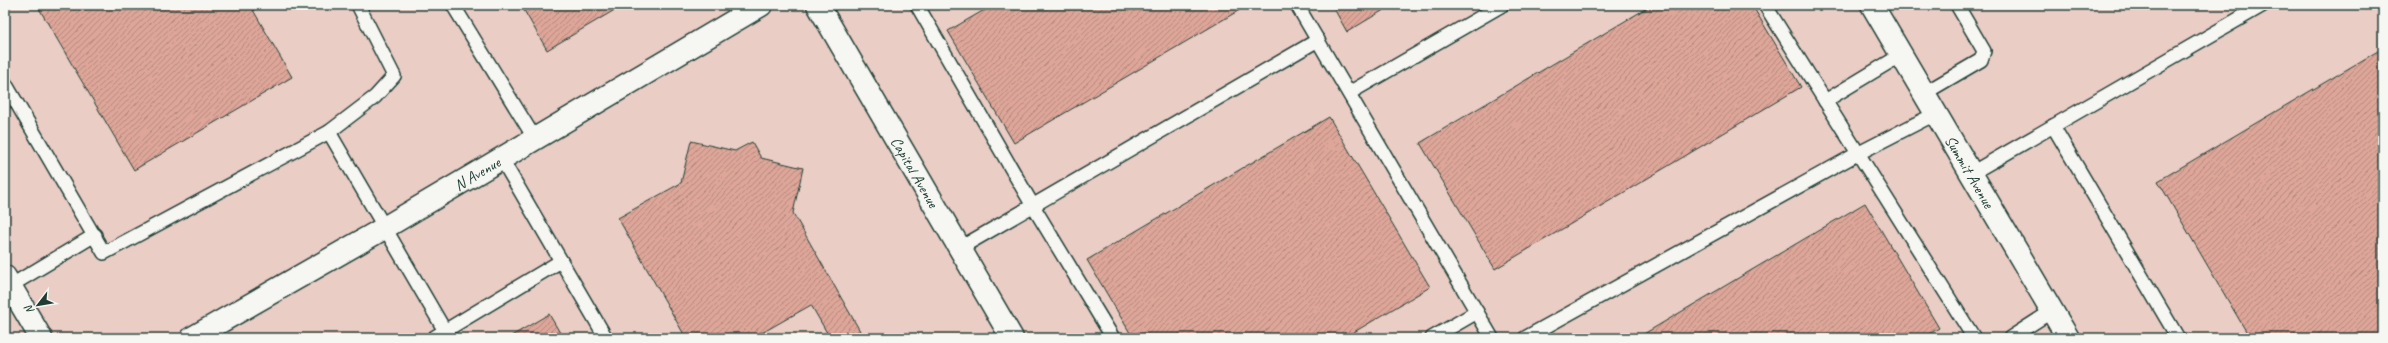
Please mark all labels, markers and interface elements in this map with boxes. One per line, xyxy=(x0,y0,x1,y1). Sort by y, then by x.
street label: Summit Avenue xyxy=(1940,132,1999,213)
street label: Capital Avenue xyxy=(886,133,944,213)
street label: N Avenue xyxy=(451,152,506,195)
north arrow xyxy=(18,285,58,325)
text: N xyxy=(21,302,37,317)

